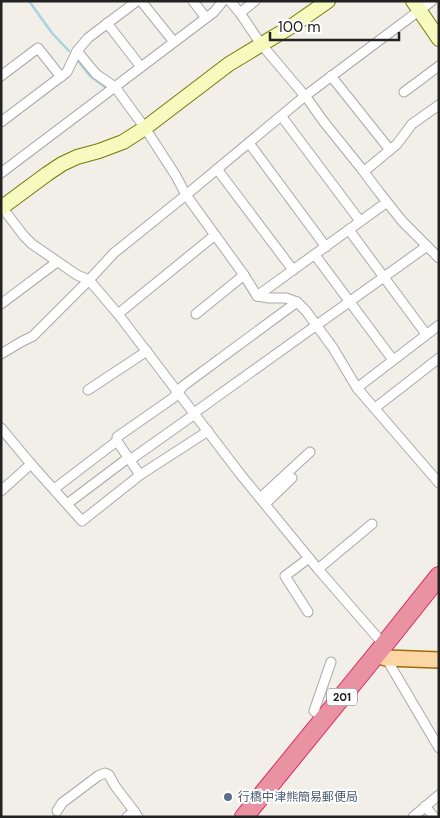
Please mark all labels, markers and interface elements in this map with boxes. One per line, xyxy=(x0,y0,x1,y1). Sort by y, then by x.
scale bar xyxy=(270,10,399,42)
text: 100 m xyxy=(278,17,321,37)
road number: 201 xyxy=(327,689,357,706)
place label: 行橋中津熊簡易郵便局 xyxy=(238,789,358,805)
marker: 行橋中津熊簡易郵便局 xyxy=(222,791,234,803)

